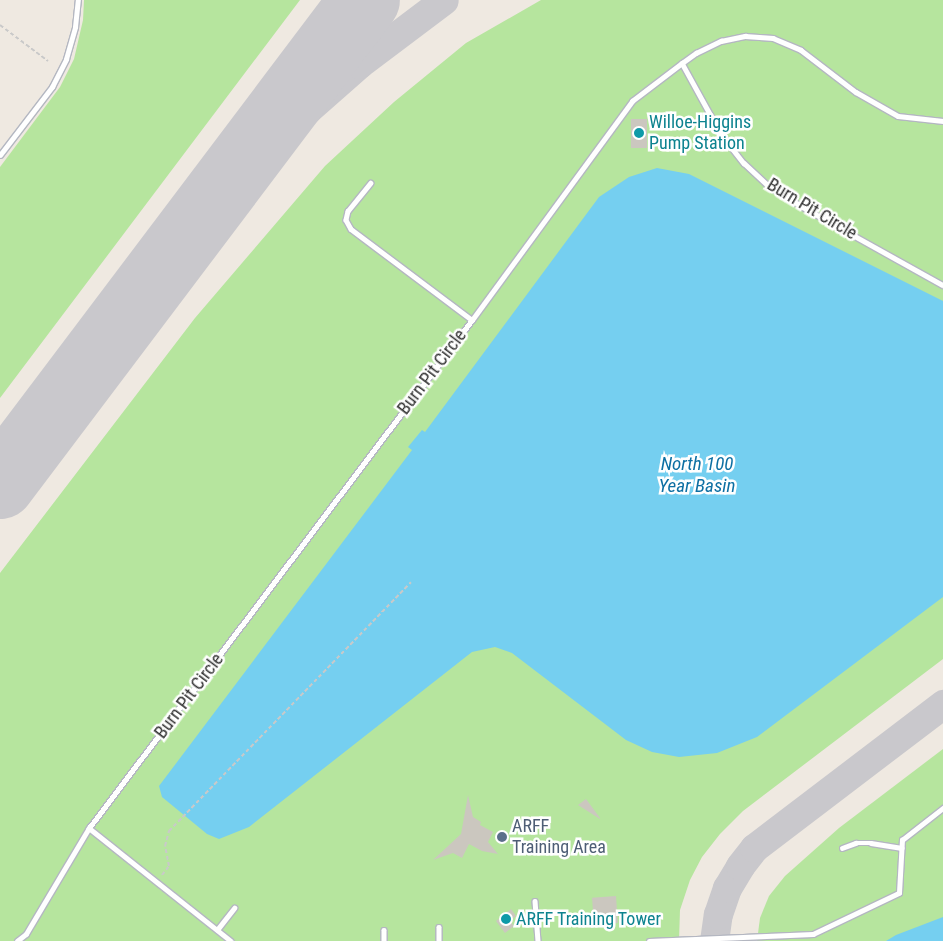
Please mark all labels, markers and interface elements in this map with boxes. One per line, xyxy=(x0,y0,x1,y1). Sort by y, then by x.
place label: Willoe-Higgins Pump Station xyxy=(649,112,751,154)
marker: Willoe-Higgins Pump Station xyxy=(633,127,645,139)
street label: Burn Pit Circle xyxy=(763,174,861,244)
street label: Burn Pit Circle xyxy=(393,325,471,419)
water label: North 100 Year Basin xyxy=(659,453,735,497)
street label: Burn Pit Circle xyxy=(150,649,228,743)
place label: ARFF Training Area xyxy=(512,816,606,859)
marker: ARFF Training Area xyxy=(496,831,508,843)
place label: ARFF Training Tower xyxy=(516,908,662,930)
marker: ARFF Training Tower xyxy=(500,913,512,925)

